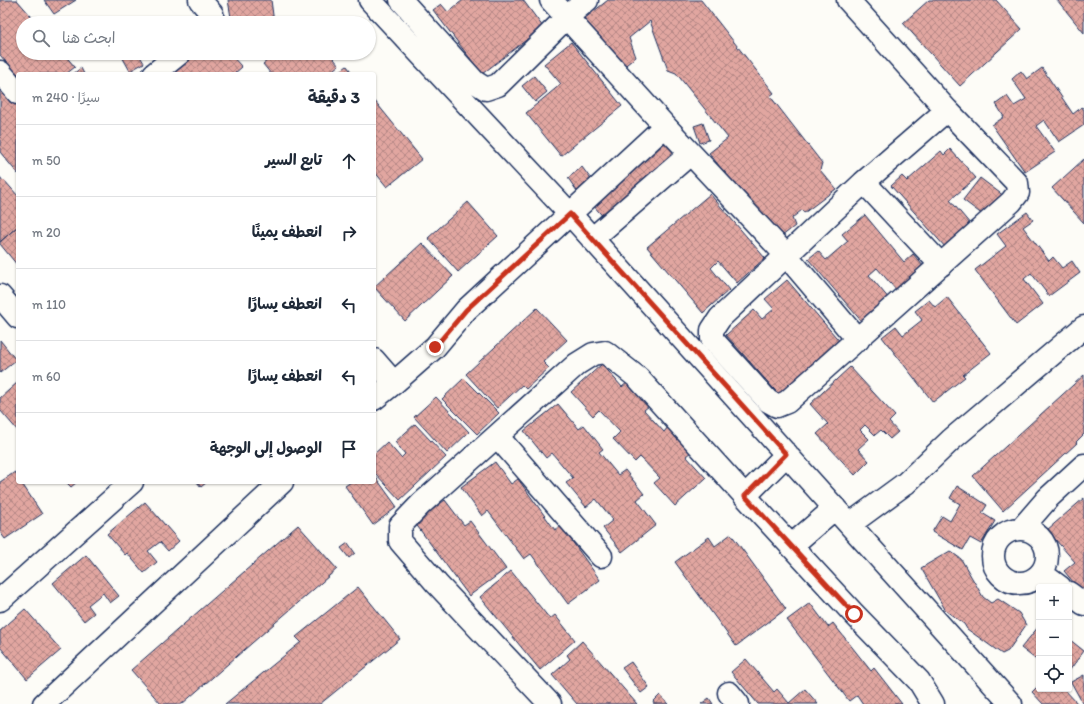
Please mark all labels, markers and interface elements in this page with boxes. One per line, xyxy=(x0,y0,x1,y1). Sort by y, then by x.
search box xyxy=(16,16,376,60)
icon: search xyxy=(30,27,52,49)
text: ابحث هنا xyxy=(62,29,116,47)
text: 3 دقيقة xyxy=(308,87,360,107)
text: سيرًا · 240 m xyxy=(32,90,100,105)
icon: ahead xyxy=(338,150,360,172)
text: تابع السير xyxy=(265,151,322,169)
text: 50 m xyxy=(32,153,61,168)
icon: right xyxy=(338,222,360,244)
text: انعطف يمينًا xyxy=(252,223,322,241)
text: 20 m xyxy=(32,225,61,240)
icon: left xyxy=(338,294,360,316)
text: انعطف يسارًا xyxy=(248,295,322,313)
text: 110 m xyxy=(32,297,66,312)
route end xyxy=(426,338,444,356)
icon: left xyxy=(338,366,360,388)
text: انعطف يسارًا xyxy=(248,367,322,385)
text: 60 m xyxy=(32,369,61,384)
icon: arrive xyxy=(338,438,360,460)
text: الوصول إلى الوجهة xyxy=(210,439,322,457)
map controls xyxy=(1036,584,1072,692)
button: + xyxy=(1036,584,1072,620)
route start xyxy=(845,605,863,623)
button: − xyxy=(1036,620,1072,656)
button: locate xyxy=(1036,656,1072,692)

